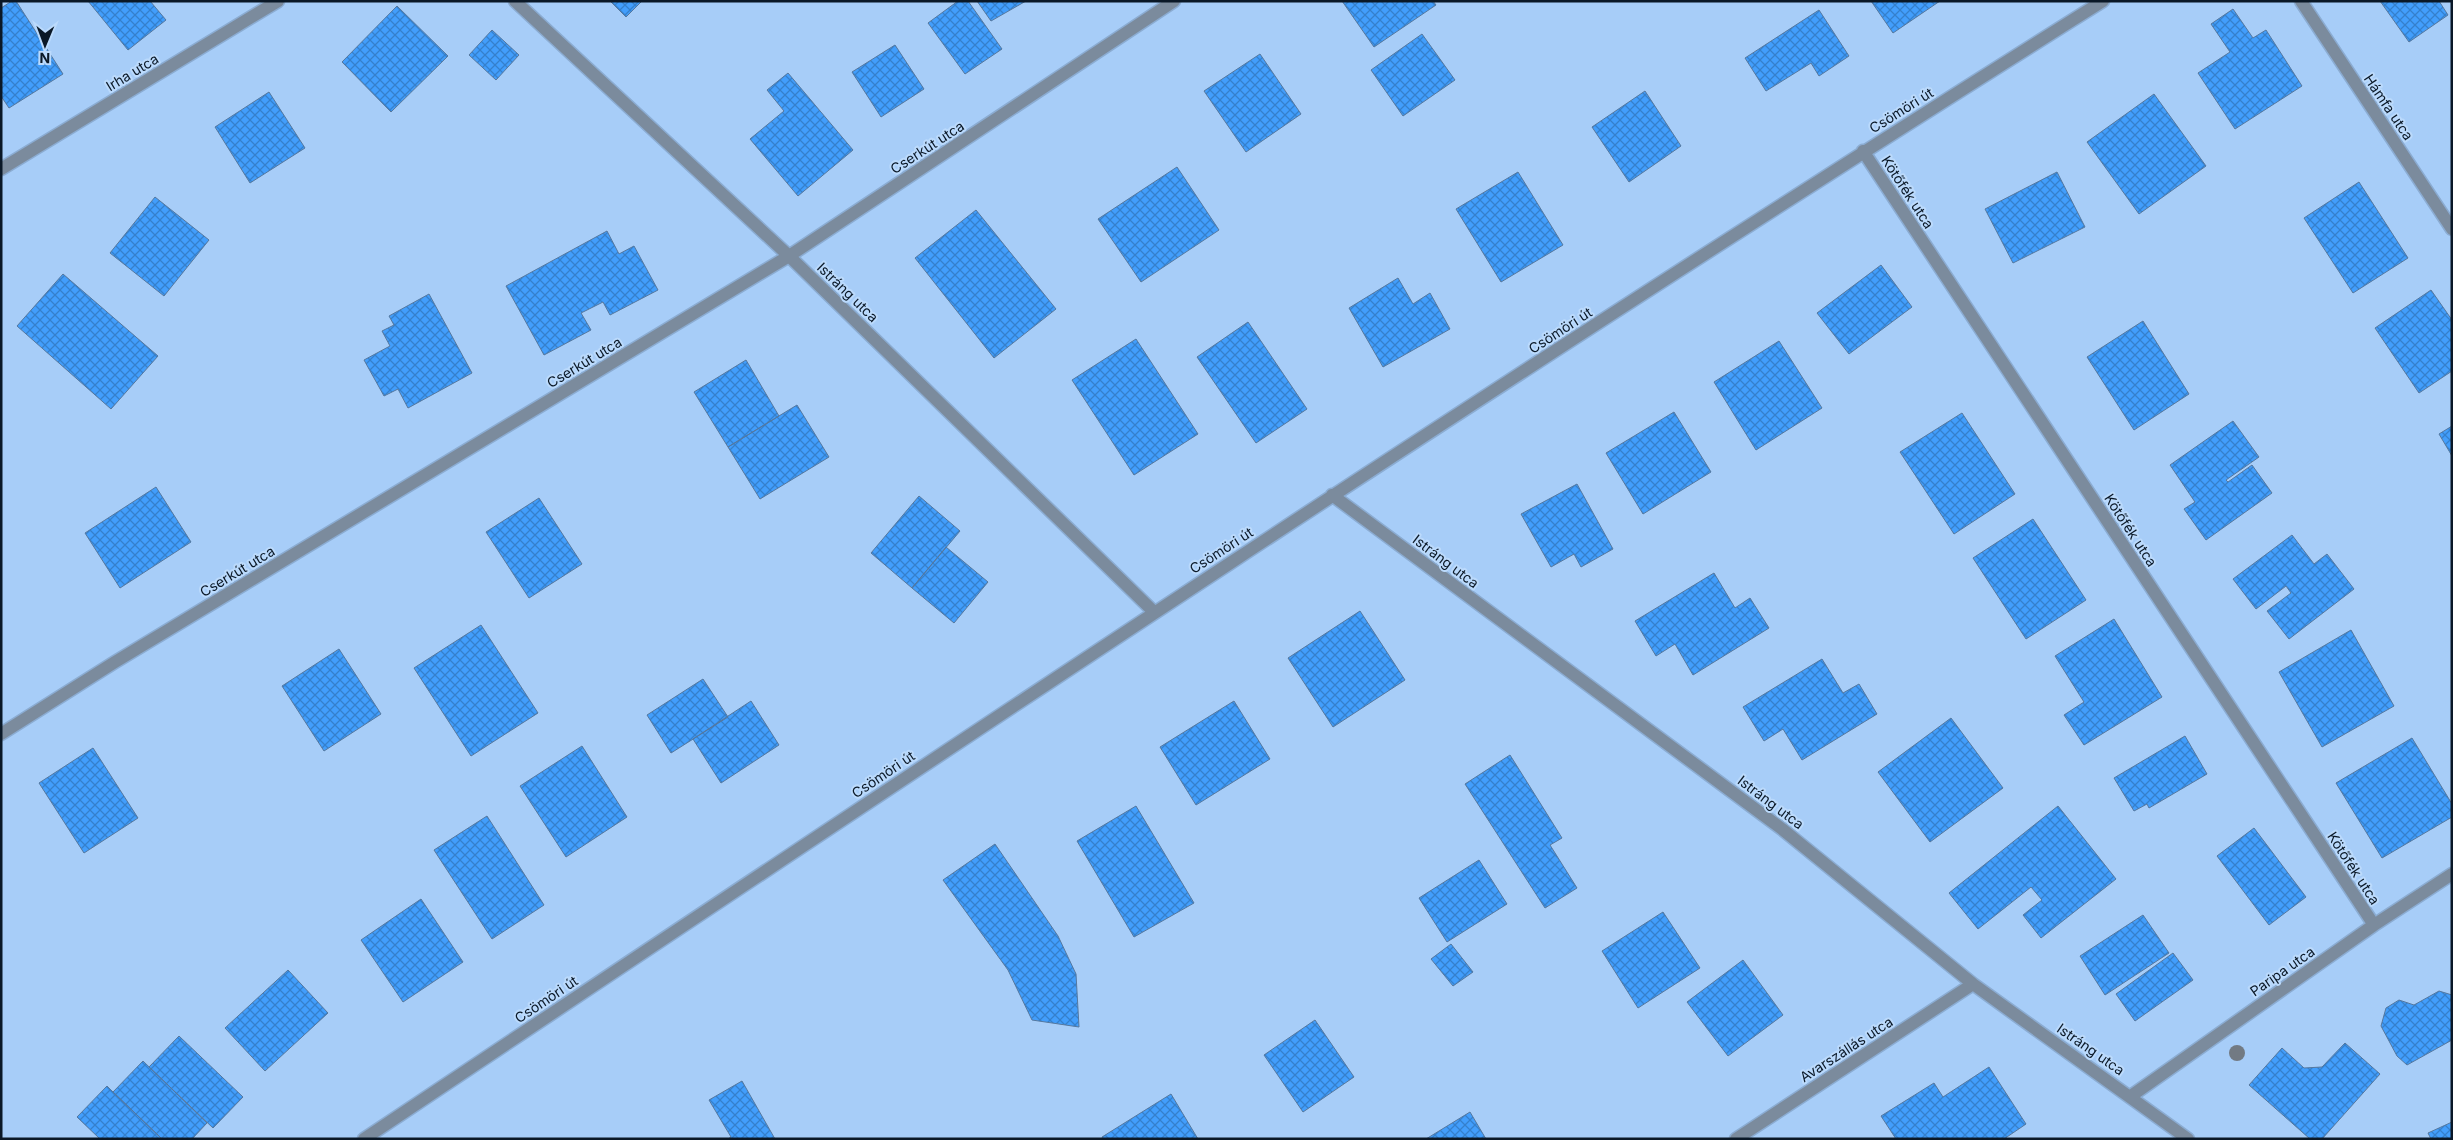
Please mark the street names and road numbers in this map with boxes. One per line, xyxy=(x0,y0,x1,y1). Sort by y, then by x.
street label: Irha utca xyxy=(103,50,161,94)
street label: Hámfa utca xyxy=(2361,71,2417,143)
street label: Csömöri út xyxy=(1866,83,1937,136)
street label: Cserkút utca xyxy=(887,117,967,177)
street label: Kötőfék utca xyxy=(1878,152,1938,232)
street label: Istráng utca xyxy=(814,259,882,325)
street label: Csömöri út xyxy=(1525,303,1595,357)
street label: Cserkút utca xyxy=(543,333,625,391)
street label: Kötőfék utca xyxy=(2101,490,2161,570)
street label: Csömöri út xyxy=(1186,523,1256,577)
street label: Istráng utca xyxy=(1410,531,1482,591)
street label: Cserkút utca xyxy=(196,542,278,600)
street label: Csömöri út xyxy=(848,746,918,801)
street label: Istráng utca xyxy=(1735,772,1807,832)
street label: Kötőfék utca xyxy=(2324,828,2384,908)
street label: Paripa utca xyxy=(2246,943,2318,999)
street label: Csömöri út xyxy=(511,971,581,1026)
street label: Avarszállás utca xyxy=(1796,1013,1896,1085)
street label: Istráng utca xyxy=(2054,1020,2128,1078)

